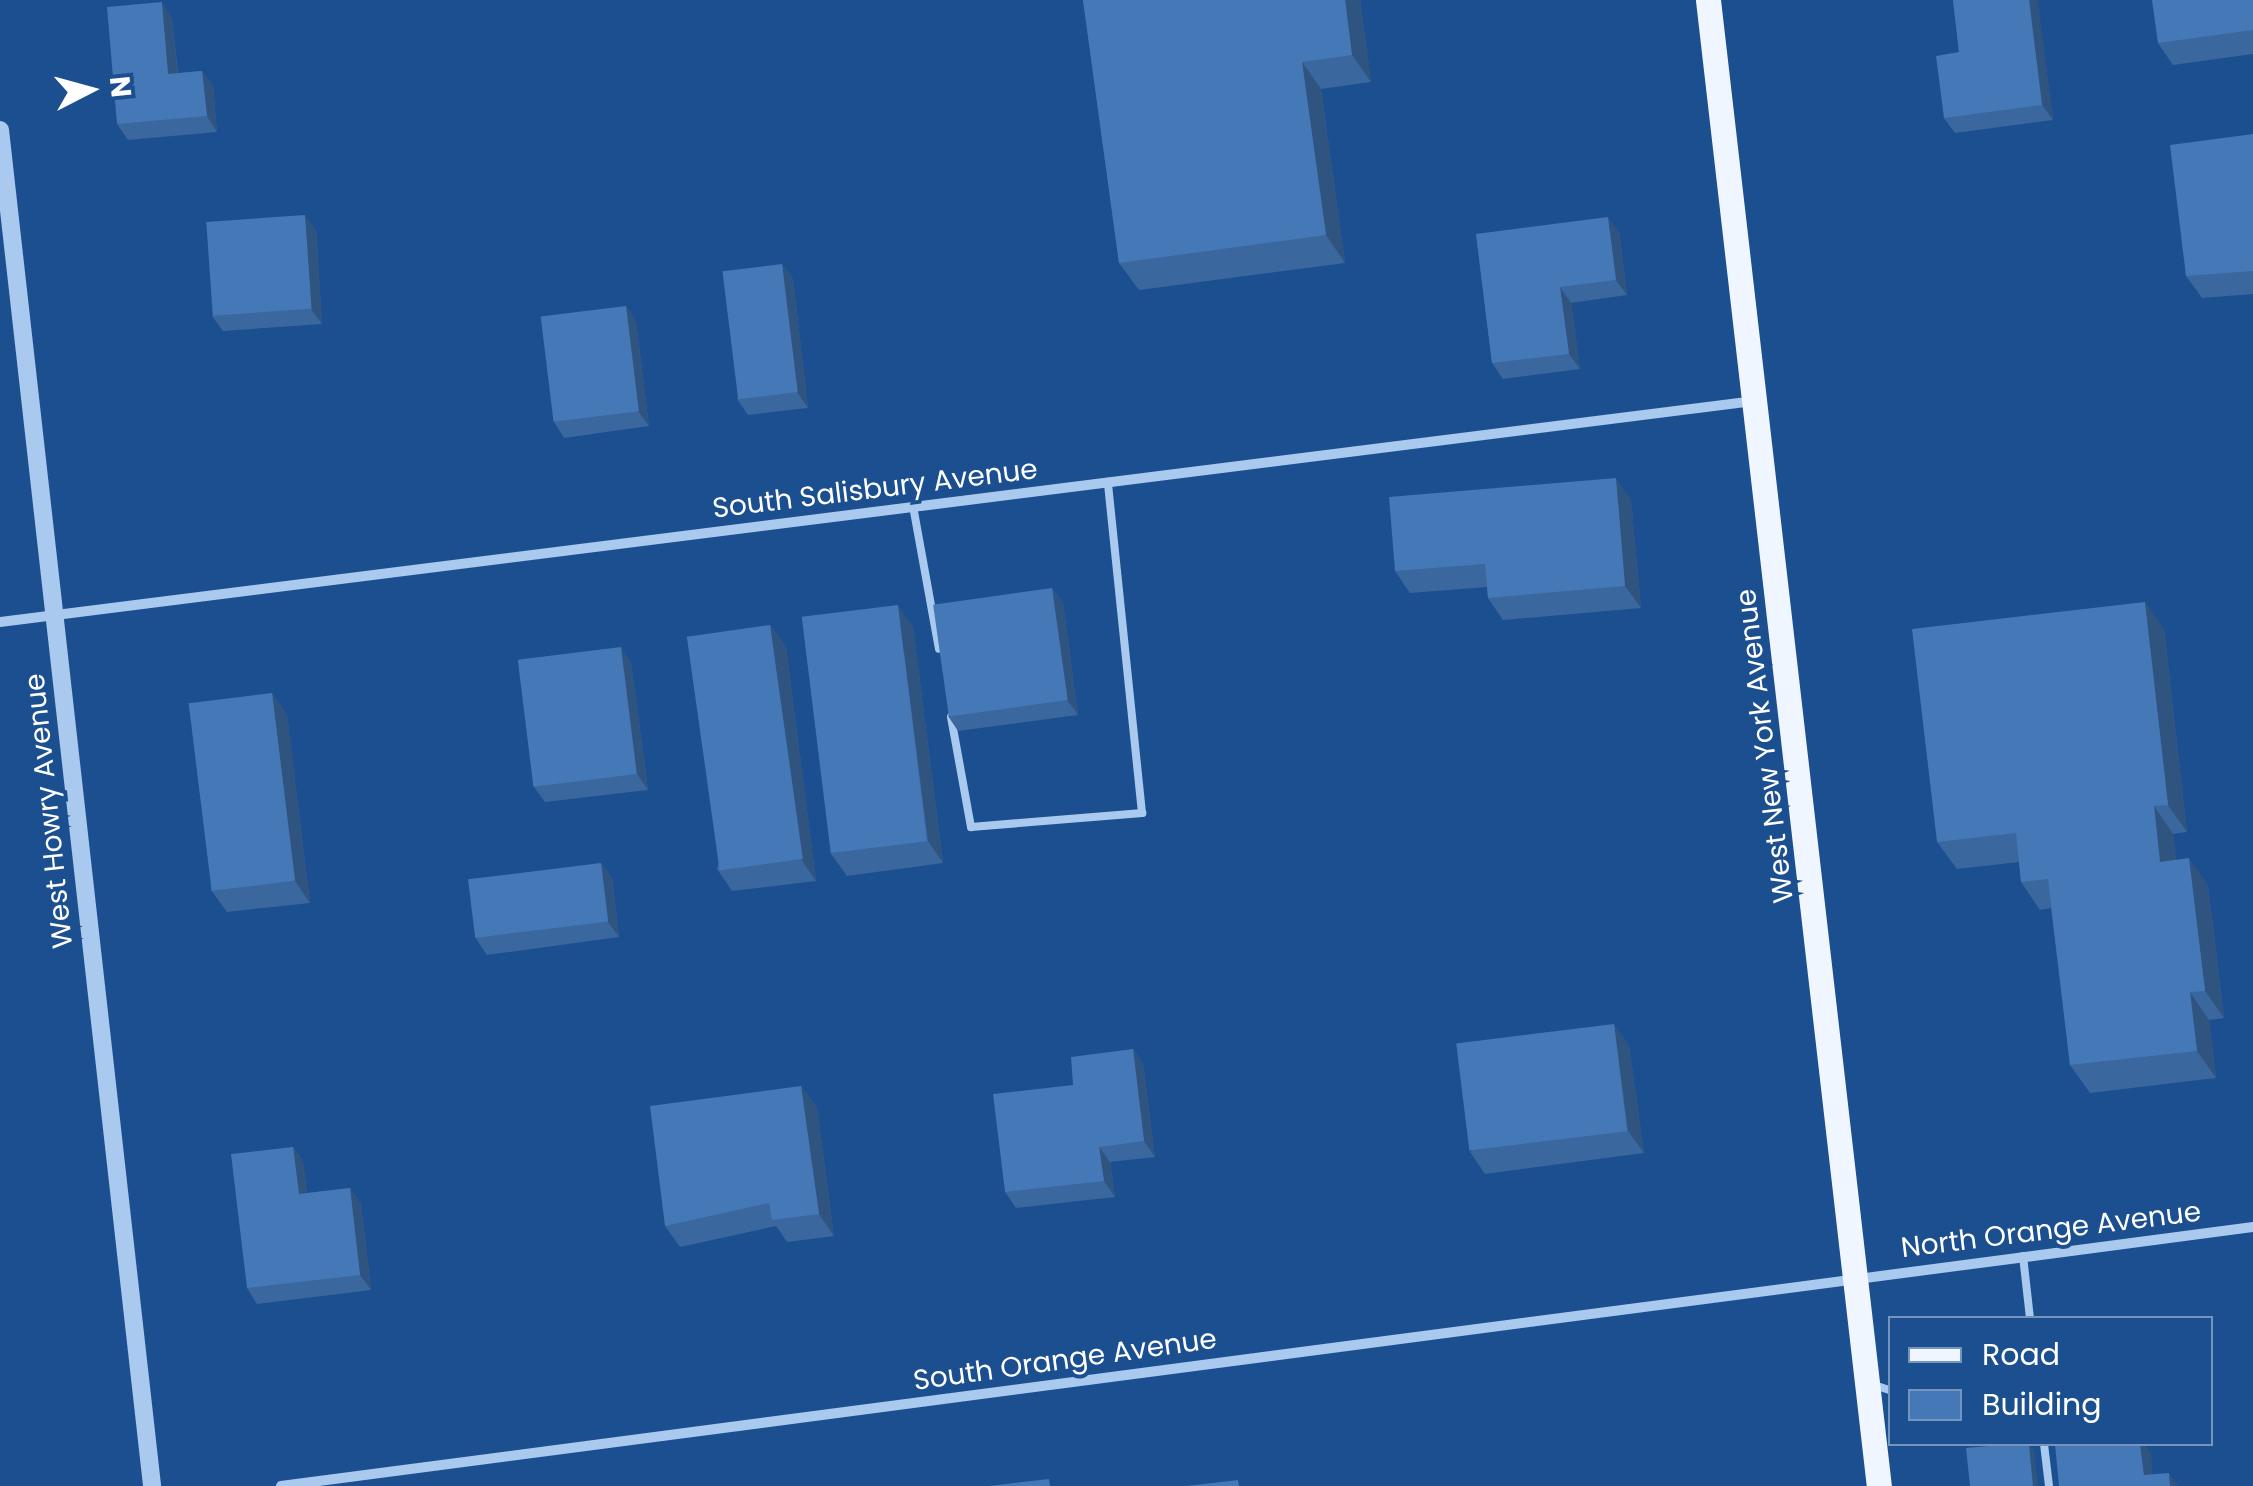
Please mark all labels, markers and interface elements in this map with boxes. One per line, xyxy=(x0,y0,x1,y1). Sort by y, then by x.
north arrow xyxy=(40,40,140,140)
text: N xyxy=(100,74,141,99)
street label: South Salisbury Avenue xyxy=(711,452,1039,526)
street label: West New York Avenue xyxy=(1729,587,1801,905)
street label: West Howry Avenue xyxy=(18,672,80,950)
street label: North Orange Avenue xyxy=(1899,1195,2203,1265)
legend xyxy=(1888,1316,2213,1446)
street label: South Orange Avenue xyxy=(911,1322,1219,1398)
text: Road xyxy=(1982,1333,2060,1376)
text: Building xyxy=(1982,1383,2102,1426)

